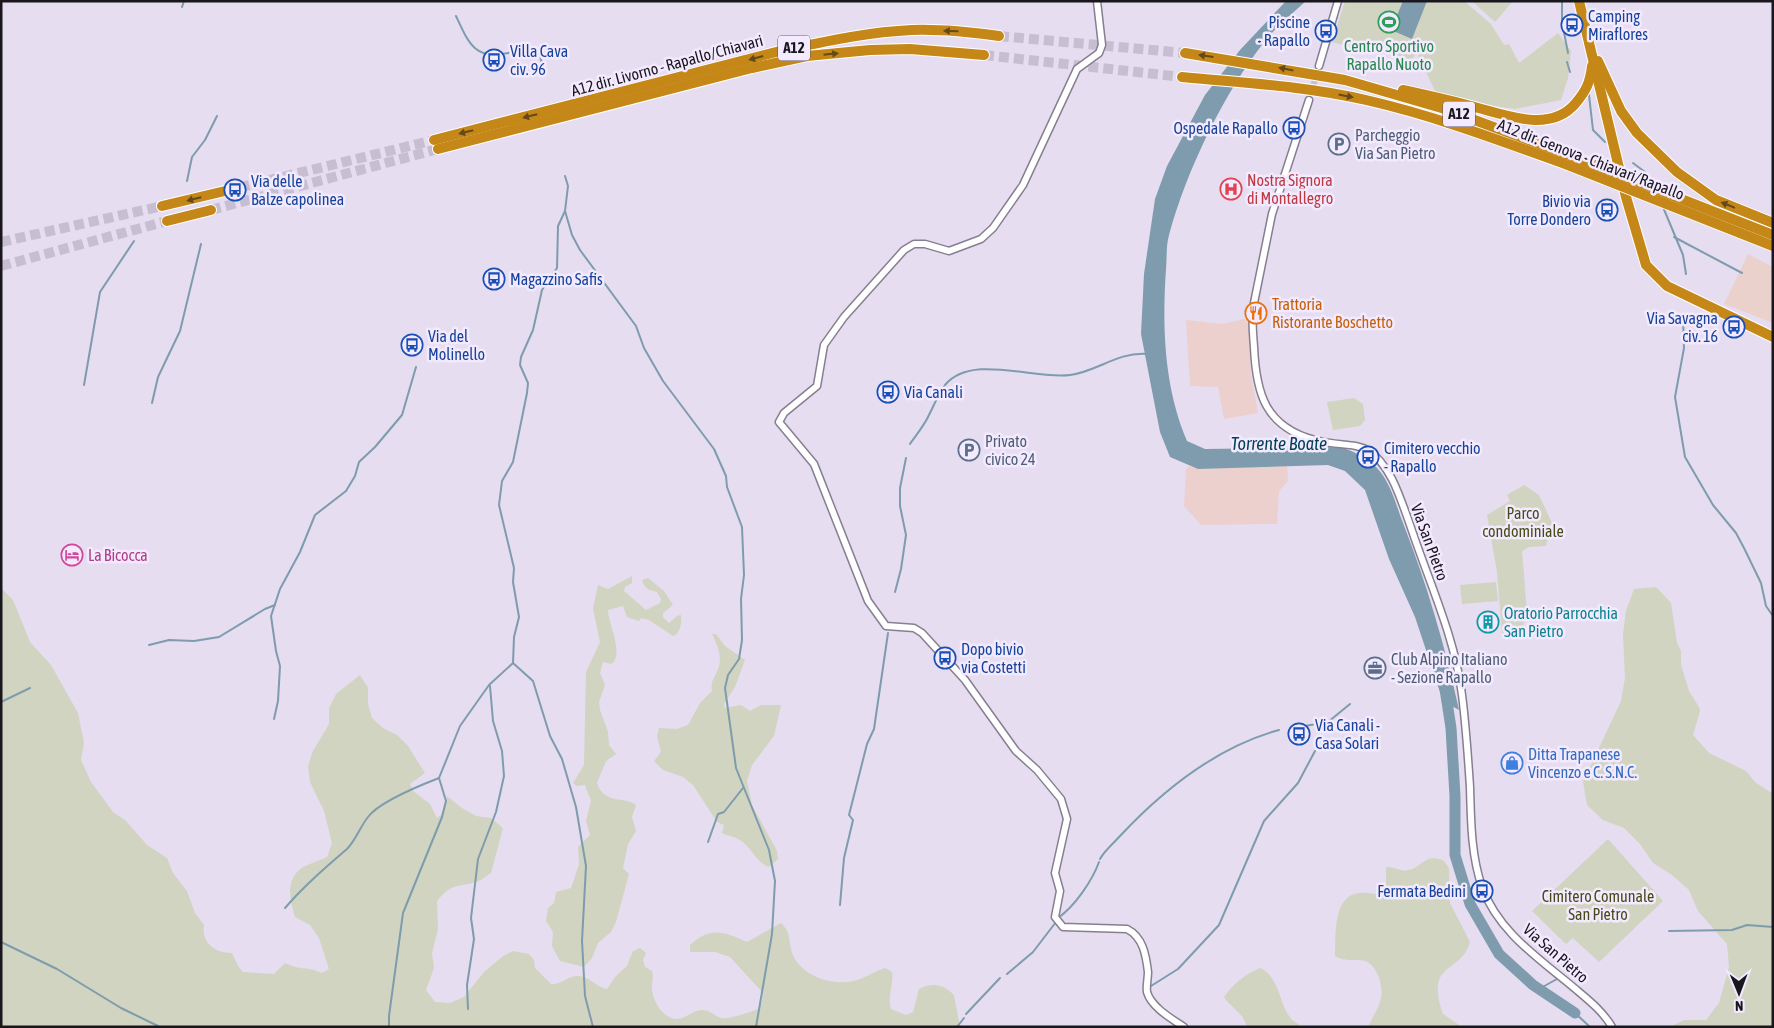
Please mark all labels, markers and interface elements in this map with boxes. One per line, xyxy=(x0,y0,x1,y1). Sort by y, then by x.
place label: Camping Miraflores xyxy=(1588,7,1648,43)
sports icon: Centro Sportivo Rapallo Nuoto xyxy=(1377,10,1401,34)
place label: Piscine - Rapallo xyxy=(1258,13,1310,50)
bus stop icon: Camping Miraflores xyxy=(1560,13,1584,37)
bus stop icon: Piscine - Rapallo xyxy=(1314,19,1338,43)
one-way arrow xyxy=(942,27,958,35)
street label: A12 dir. Livorno - Rapallo/Chiavari xyxy=(569,31,765,100)
road number: A12 xyxy=(778,36,810,60)
place label: Centro Sportivo Rapallo Nuoto xyxy=(1344,37,1434,74)
place label: Villa Cava civ. 96 xyxy=(510,42,568,78)
bus stop icon: Villa Cava civ. 96 xyxy=(482,48,506,72)
one-way arrow xyxy=(823,50,839,58)
one-way arrow xyxy=(1197,52,1213,60)
one-way arrow xyxy=(748,54,763,62)
one-way arrow xyxy=(1278,65,1293,73)
one-way arrow xyxy=(1338,92,1354,100)
road number: A12 xyxy=(1443,102,1475,126)
one-way arrow xyxy=(522,112,537,120)
street label: A12 dir. Genova - Chiavari/Rapallo xyxy=(1495,115,1687,204)
bus stop icon: Ospedale Rapallo xyxy=(1282,116,1306,140)
place label: Ospedale Rapallo xyxy=(1173,119,1278,138)
place label: Parcheggio Via San Pietro xyxy=(1355,126,1436,162)
one-way arrow xyxy=(459,128,474,136)
parking icon: Parcheggio Via San Pietro xyxy=(1327,132,1351,156)
place label: Nostra Signora di Montallegro xyxy=(1247,171,1333,208)
place label: Via delle Balze capolinea xyxy=(251,172,344,209)
hospital icon: Nostra Signora di Montallegro xyxy=(1219,177,1243,201)
bus stop icon: Via delle Balze capolinea xyxy=(223,178,247,202)
place label: Bivio via Torre Dondero xyxy=(1507,192,1591,228)
one-way arrow xyxy=(186,195,201,203)
bus stop icon: Bivio via Torre Dondero xyxy=(1595,198,1619,222)
one-way arrow xyxy=(1721,200,1735,208)
bus stop icon: Magazzino Safis xyxy=(482,267,506,291)
place label: Magazzino Safis xyxy=(510,270,603,289)
place label: Trattoria Ristorante Boschetto xyxy=(1272,295,1393,331)
restaurant icon: Trattoria Ristorante Boschetto xyxy=(1244,301,1268,325)
place label: Via Savagna civ. 16 xyxy=(1647,309,1718,345)
bus stop icon: Via Savagna civ. 16 xyxy=(1722,315,1746,339)
place label: Via del Molinello xyxy=(428,327,485,363)
bus stop icon: Via del Molinello xyxy=(400,333,424,357)
bus stop icon: Via Canali xyxy=(876,380,900,404)
place label: Via Canali xyxy=(904,383,963,401)
place label: Privato civico 24 xyxy=(985,432,1036,468)
water label: Torrente Boate xyxy=(1231,433,1327,454)
parking icon: Privato civico 24 xyxy=(957,438,981,462)
place label: Cimitero vecchio - Rapallo xyxy=(1384,439,1481,476)
bus stop icon: Cimitero vecchio - Rapallo xyxy=(1356,445,1380,469)
street label: Via San Pietro xyxy=(1408,501,1452,583)
park label: Parco condominiale xyxy=(1482,504,1564,540)
hotel icon: La Bicocca xyxy=(60,543,84,567)
place label: La Bicocca xyxy=(88,546,148,564)
place label: Oratorio Parrocchia San Pietro xyxy=(1504,604,1618,640)
building icon: Oratorio Parrocchia San Pietro xyxy=(1476,610,1500,634)
place label: Dopo bivio via Costetti xyxy=(961,640,1026,676)
bus stop icon: Dopo bivio via Costetti xyxy=(933,646,957,670)
place label: Club Alpino Italiano - Sezione Rapallo xyxy=(1391,650,1508,687)
office icon: Club Alpino Italiano - Sezione Rapallo xyxy=(1363,656,1387,680)
place label: Via Canali - Casa Solari xyxy=(1315,716,1380,752)
bus stop icon: Via Canali - Casa Solari xyxy=(1287,722,1311,746)
place label: Ditta Trapanese Vincenzo e C. S.N.C. xyxy=(1528,745,1637,781)
shop icon: Ditta Trapanese Vincenzo e C. S.N.C. xyxy=(1500,751,1524,775)
bus stop icon: Fermata Bedini xyxy=(1470,879,1494,903)
place label: Fermata Bedini xyxy=(1377,882,1466,900)
park label: Cimitero Comunale San Pietro xyxy=(1542,887,1654,923)
street label: Via San Pietro xyxy=(1520,920,1592,986)
north arrow xyxy=(1714,968,1764,1018)
text: N xyxy=(1735,998,1743,1014)

